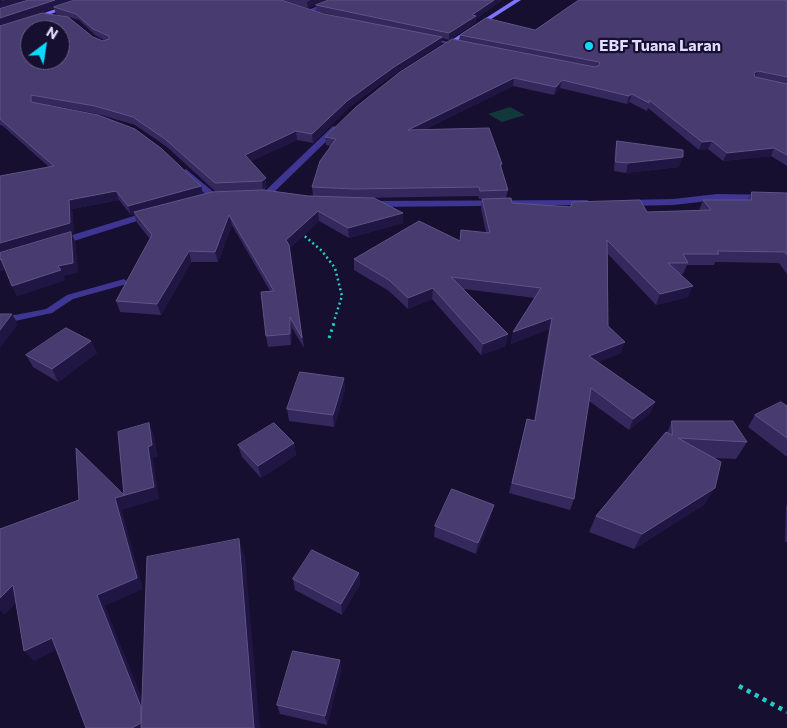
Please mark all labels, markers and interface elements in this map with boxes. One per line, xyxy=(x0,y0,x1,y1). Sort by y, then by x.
north arrow xyxy=(20,20,70,70)
text: N xyxy=(44,23,61,43)
place label: EBF Tuana Laran xyxy=(599,36,721,56)
marker: EBF Tuana Laran xyxy=(583,40,595,52)

